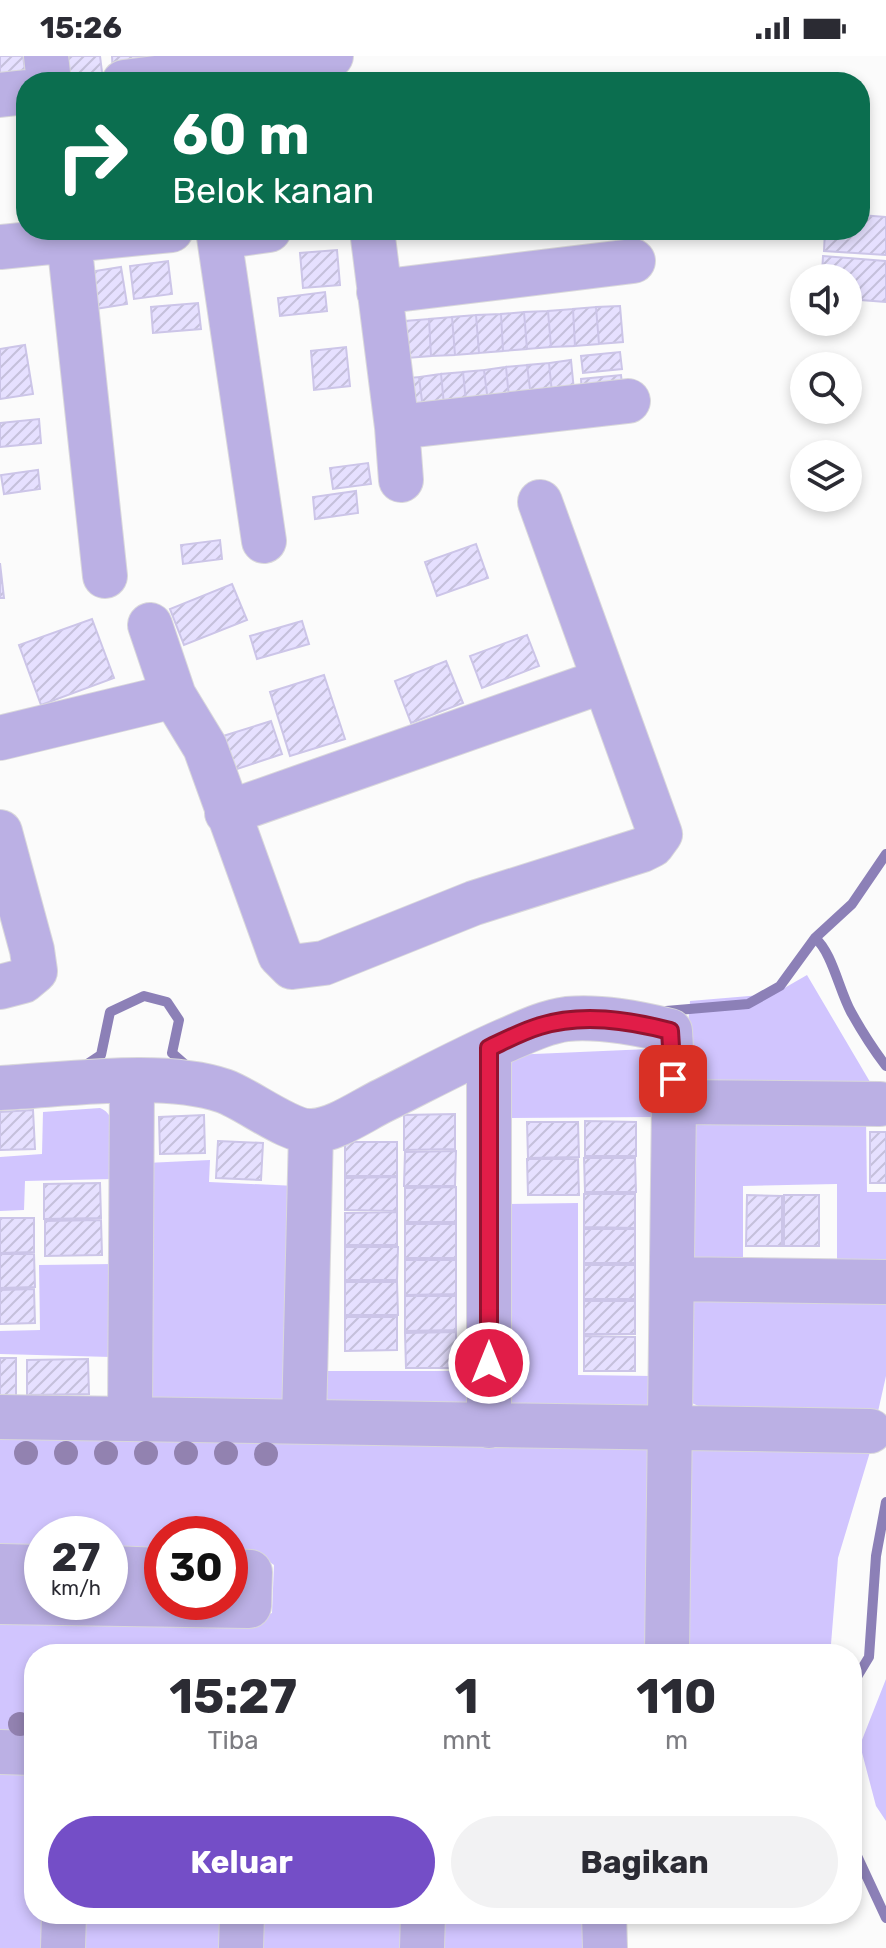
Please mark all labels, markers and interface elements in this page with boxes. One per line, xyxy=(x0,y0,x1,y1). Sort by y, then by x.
text: 15:26 xyxy=(40,10,122,46)
text: 60 m xyxy=(172,102,310,168)
icon: right xyxy=(40,104,144,208)
text: Belok kanan xyxy=(172,169,374,212)
map controls xyxy=(790,264,862,512)
button: sound xyxy=(790,264,862,336)
button: search xyxy=(790,352,862,424)
button: layers xyxy=(790,440,862,512)
pin xyxy=(639,1045,707,1113)
icon: arrive xyxy=(651,1057,695,1101)
position arrow xyxy=(447,1321,531,1405)
speed limit sign: 30 xyxy=(144,1516,248,1620)
text: 27 xyxy=(52,1534,100,1581)
text: km/h xyxy=(51,1576,101,1600)
text: 15:27 xyxy=(169,1668,297,1725)
text: 1 xyxy=(455,1668,479,1725)
text: 110 xyxy=(636,1668,717,1725)
text: Tiba xyxy=(208,1725,259,1756)
text: mnt xyxy=(442,1725,491,1756)
text: m xyxy=(665,1725,688,1756)
button: Keluar xyxy=(48,1816,435,1908)
button: Bagikan xyxy=(451,1816,838,1908)

